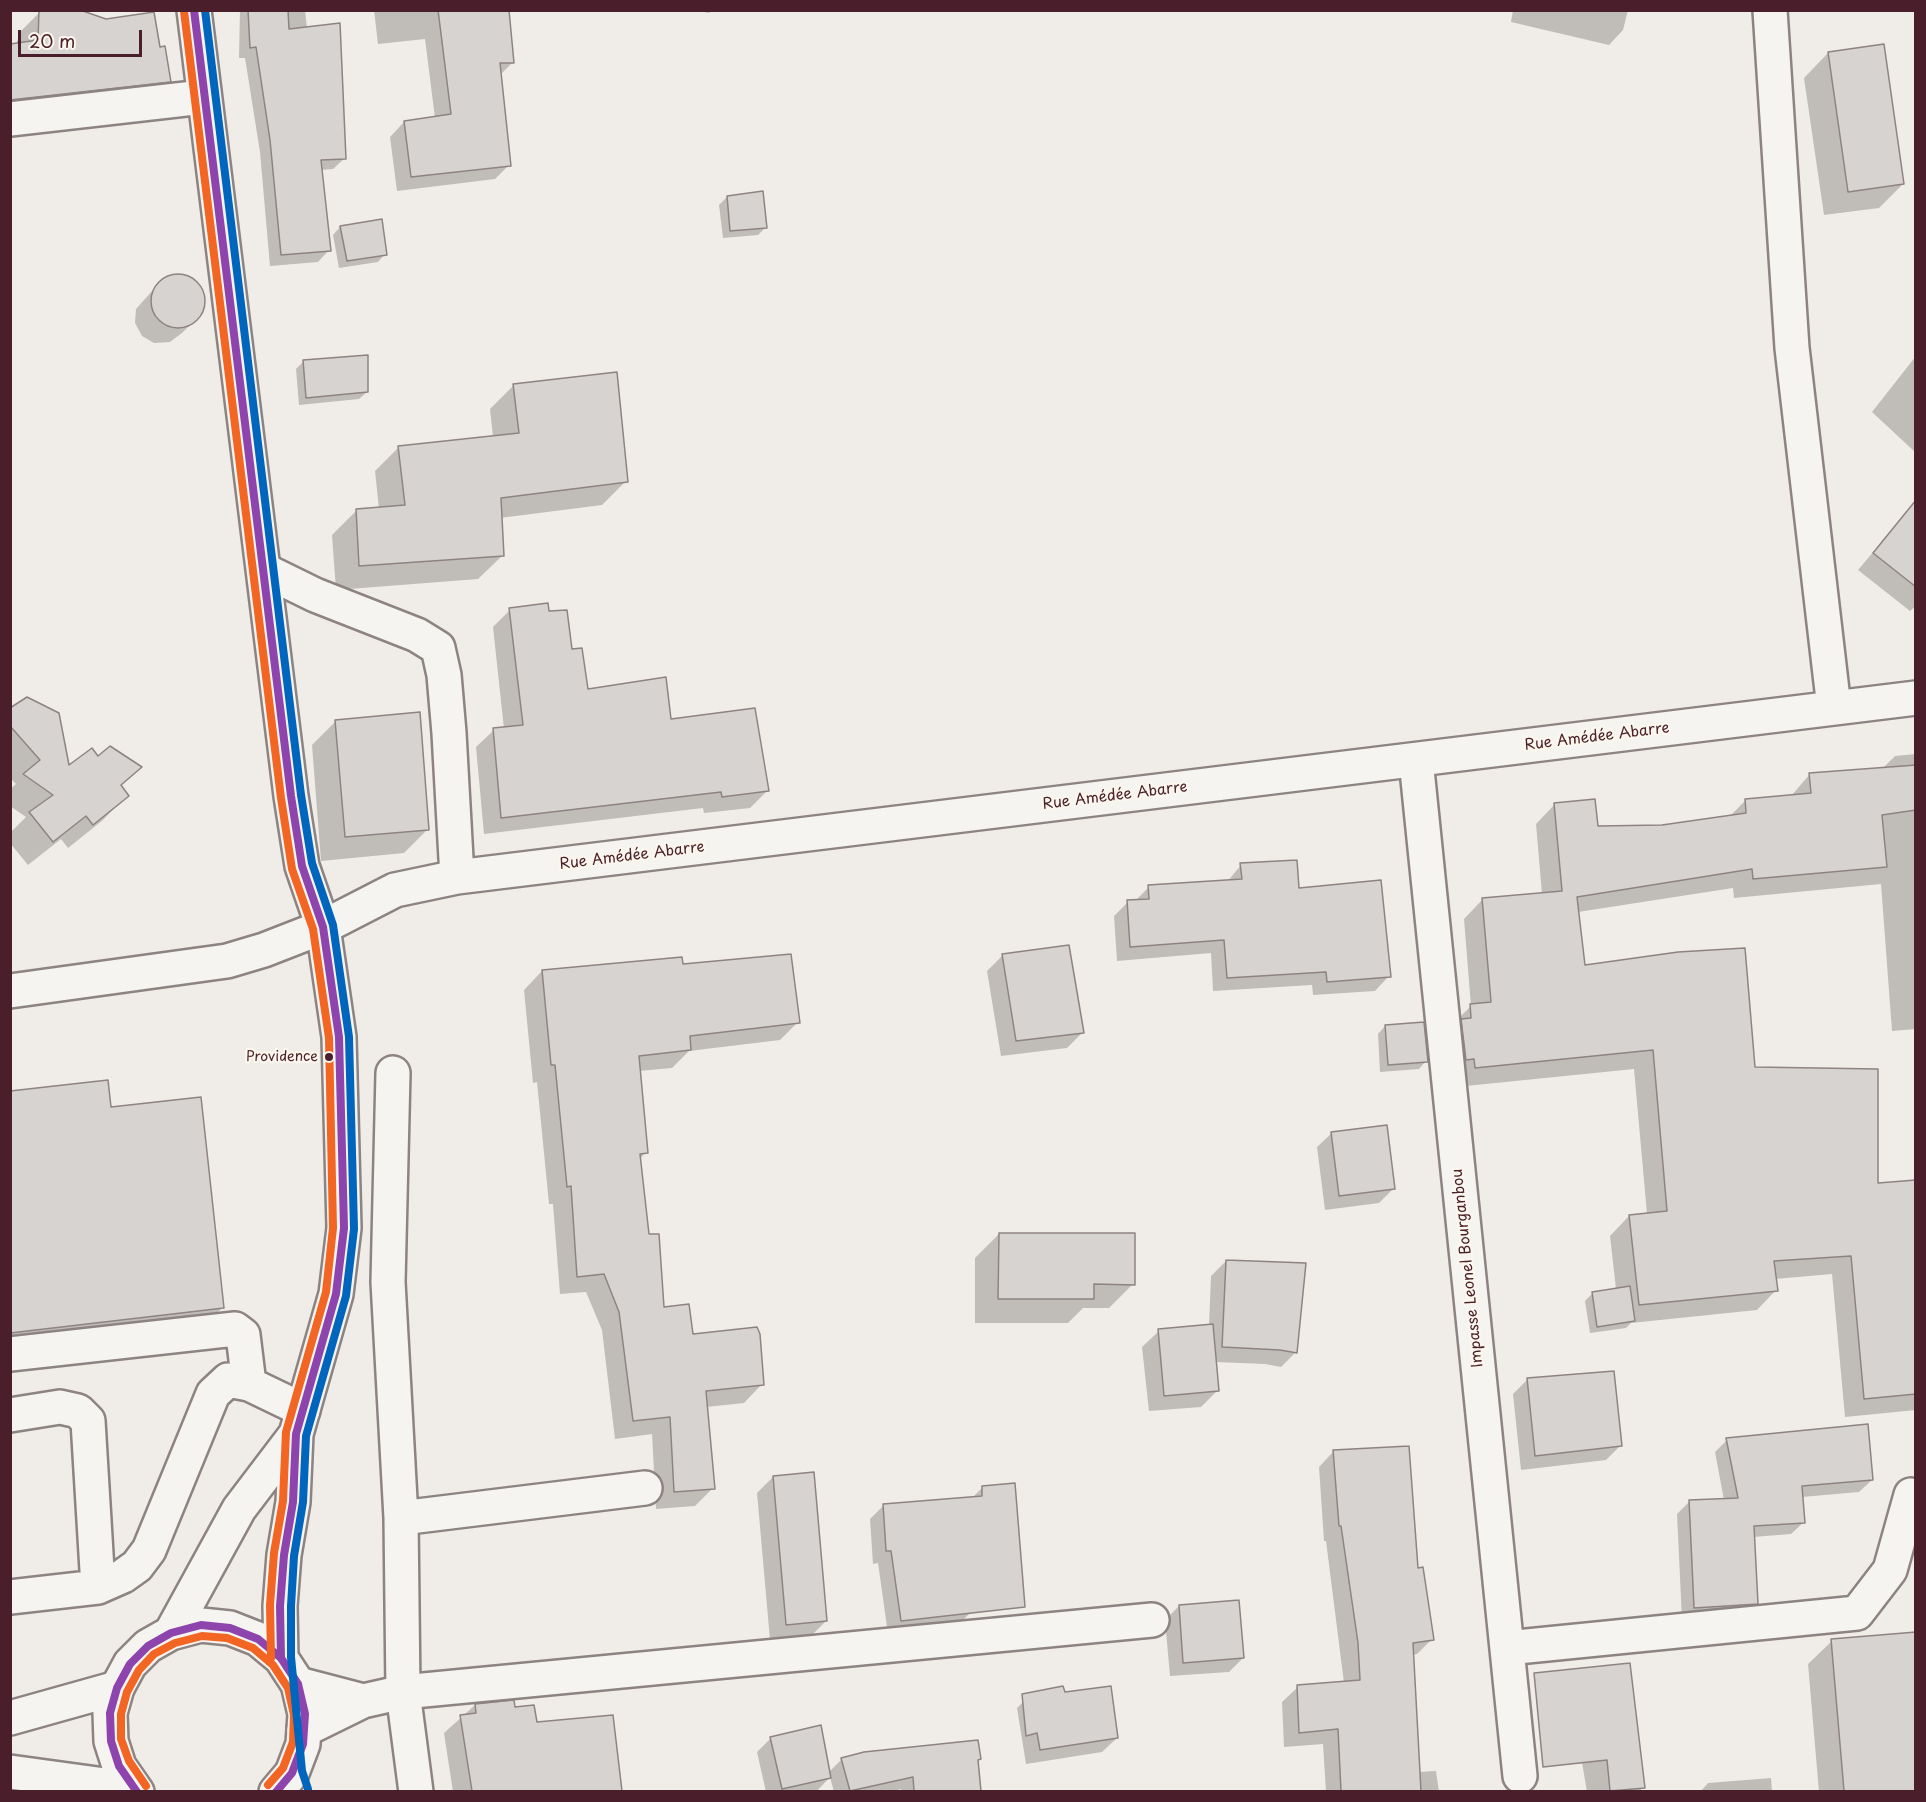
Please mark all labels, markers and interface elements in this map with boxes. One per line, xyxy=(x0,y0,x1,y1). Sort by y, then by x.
scale bar xyxy=(21,18,146,56)
text: 20 m xyxy=(29,27,75,54)
street label: Rue Amédée Abarre xyxy=(1524,719,1670,755)
street label: Rue Amédée Abarre xyxy=(1042,778,1188,814)
street label: Rue Amédée Abarre xyxy=(559,838,705,874)
place label: Providence xyxy=(246,1049,318,1065)
marker: Providence xyxy=(323,1051,335,1063)
street label: Impasse Leonel Bourganbou xyxy=(1449,1168,1487,1368)

